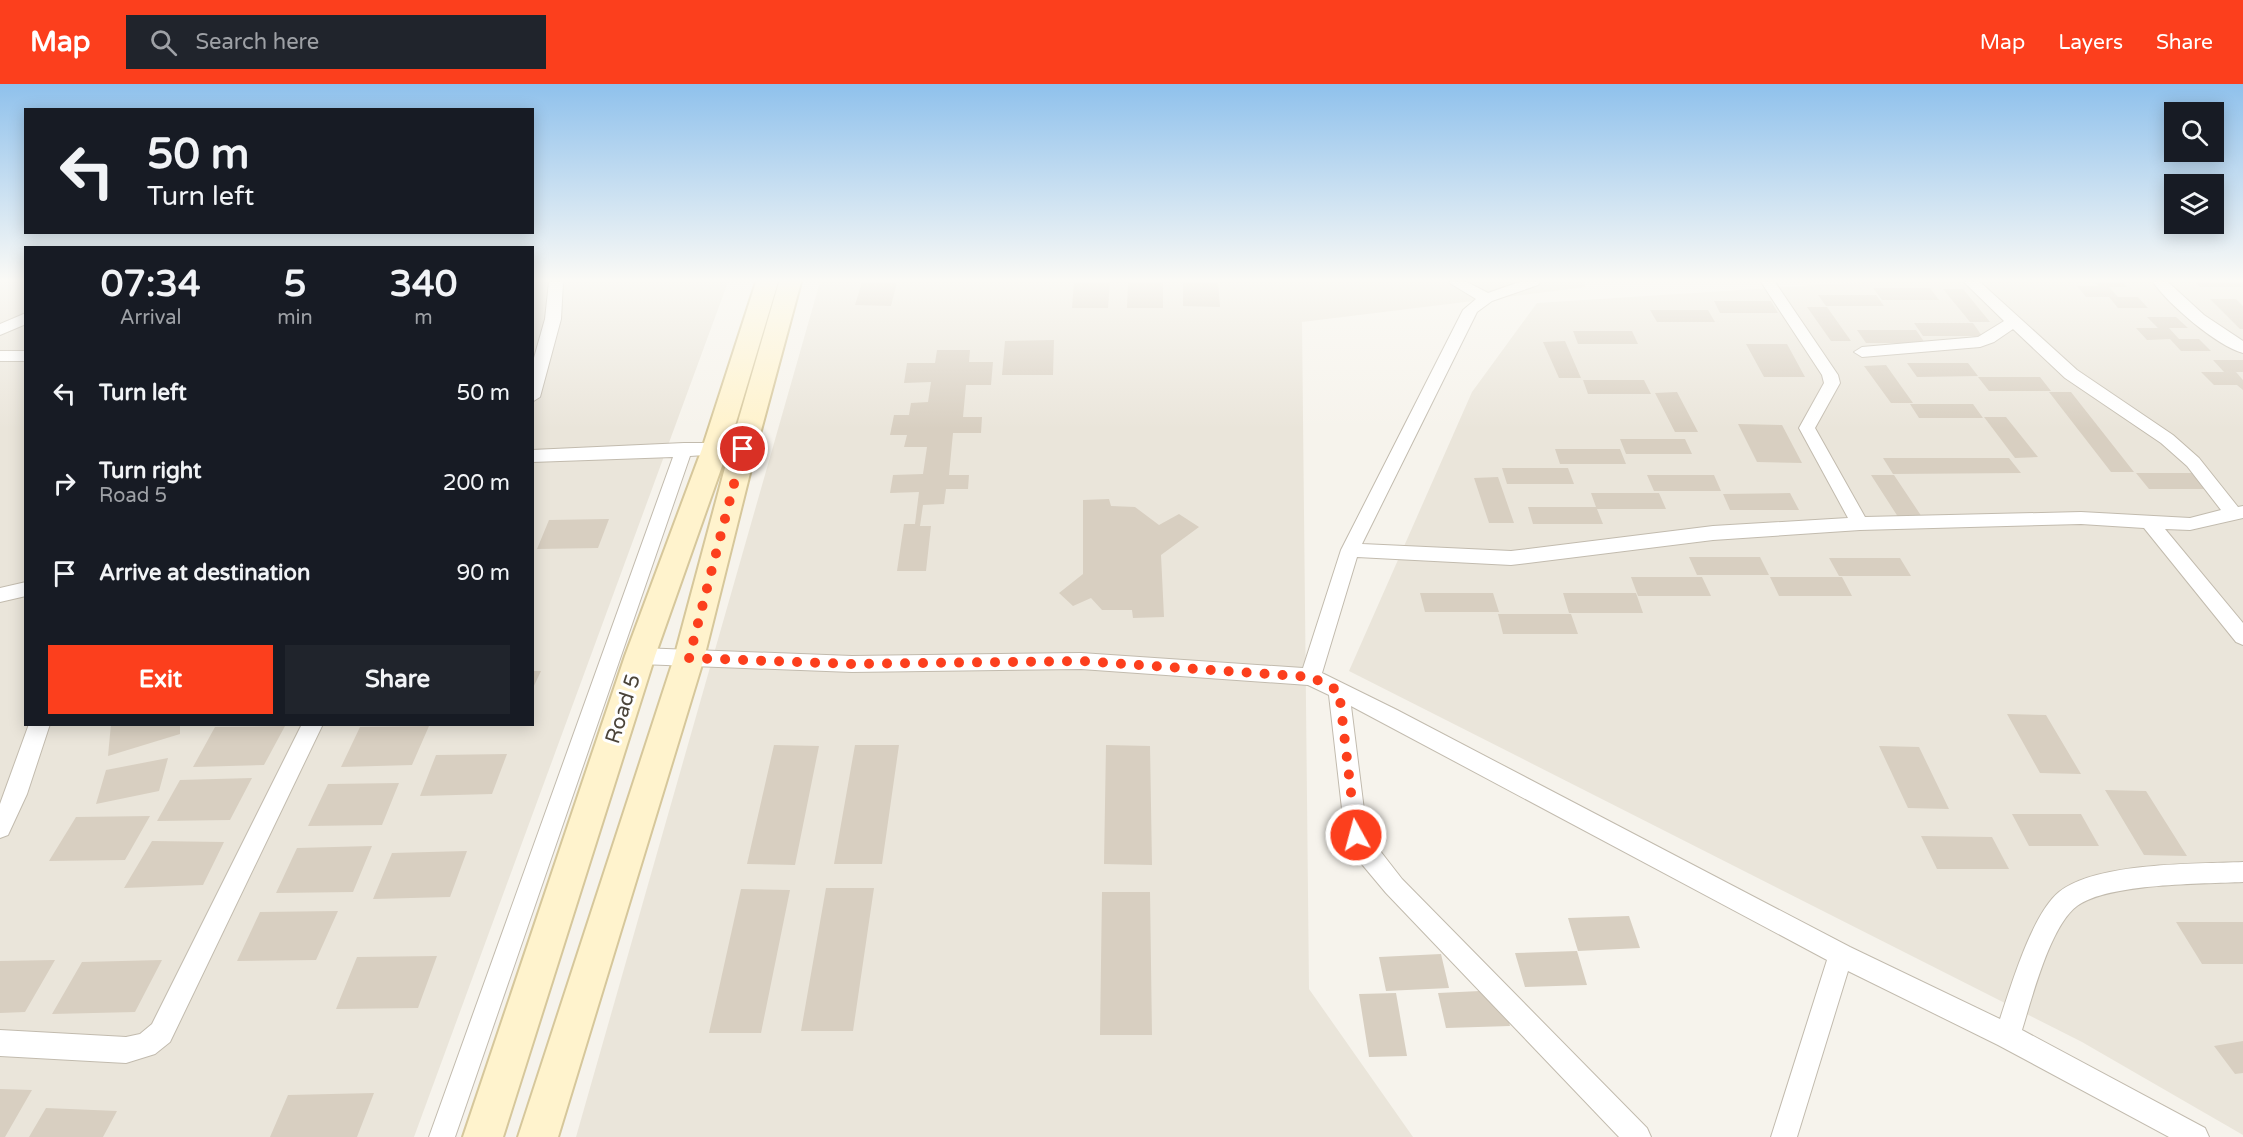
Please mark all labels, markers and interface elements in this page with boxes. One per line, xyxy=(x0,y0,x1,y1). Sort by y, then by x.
search box xyxy=(126,15,546,69)
text: Map xyxy=(30,25,90,59)
icon: search xyxy=(147,26,180,59)
text: Search here xyxy=(195,29,319,55)
text: Map xyxy=(1980,30,2025,55)
text: Layers xyxy=(2058,30,2123,55)
text: Share xyxy=(2156,30,2213,55)
map controls xyxy=(2164,102,2224,234)
button: search xyxy=(2164,102,2224,162)
text: 50 m xyxy=(147,129,249,180)
icon: left xyxy=(48,132,126,210)
button: layers xyxy=(2164,174,2224,234)
text: Turn left xyxy=(147,180,254,213)
text: 07:34 xyxy=(101,263,201,306)
text: 5 xyxy=(284,263,306,306)
text: 340 xyxy=(389,263,457,306)
text: Arrival xyxy=(120,306,182,330)
text: min xyxy=(277,306,313,330)
text: m xyxy=(414,306,433,330)
icon: left xyxy=(48,377,81,410)
text: Turn left xyxy=(99,380,187,406)
text: 50 m xyxy=(456,380,510,406)
pin xyxy=(717,423,768,474)
icon: arrive xyxy=(726,432,759,465)
text: Turn right xyxy=(99,458,201,484)
icon: right xyxy=(48,467,81,500)
text: 200 m xyxy=(443,470,510,496)
text: Road 5 xyxy=(99,484,167,508)
icon: arrive xyxy=(48,557,81,590)
text: Arrive at destination xyxy=(99,560,310,586)
text: 90 m xyxy=(456,560,510,586)
button: Exit xyxy=(48,645,273,714)
button: Share xyxy=(285,645,510,714)
street label: Road 5 xyxy=(600,671,646,747)
position arrow xyxy=(1324,803,1388,867)

